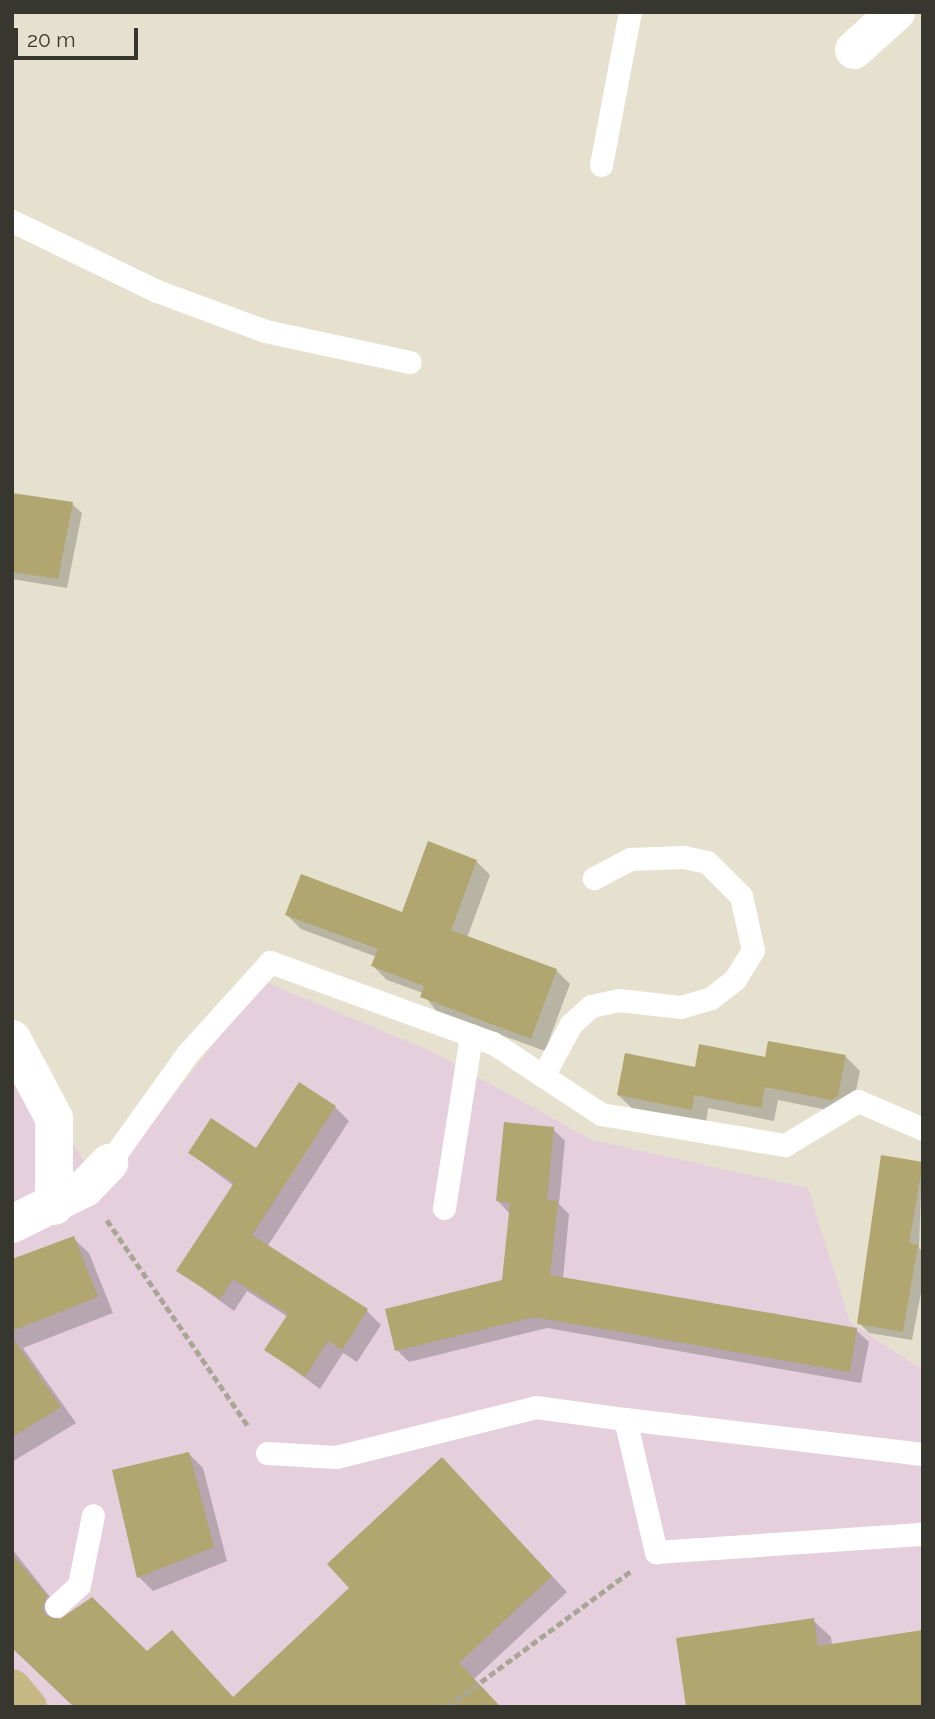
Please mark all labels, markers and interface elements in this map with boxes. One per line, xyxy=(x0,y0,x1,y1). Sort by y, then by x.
scale bar xyxy=(18,14,142,58)
text: 20 m xyxy=(27,27,75,52)

